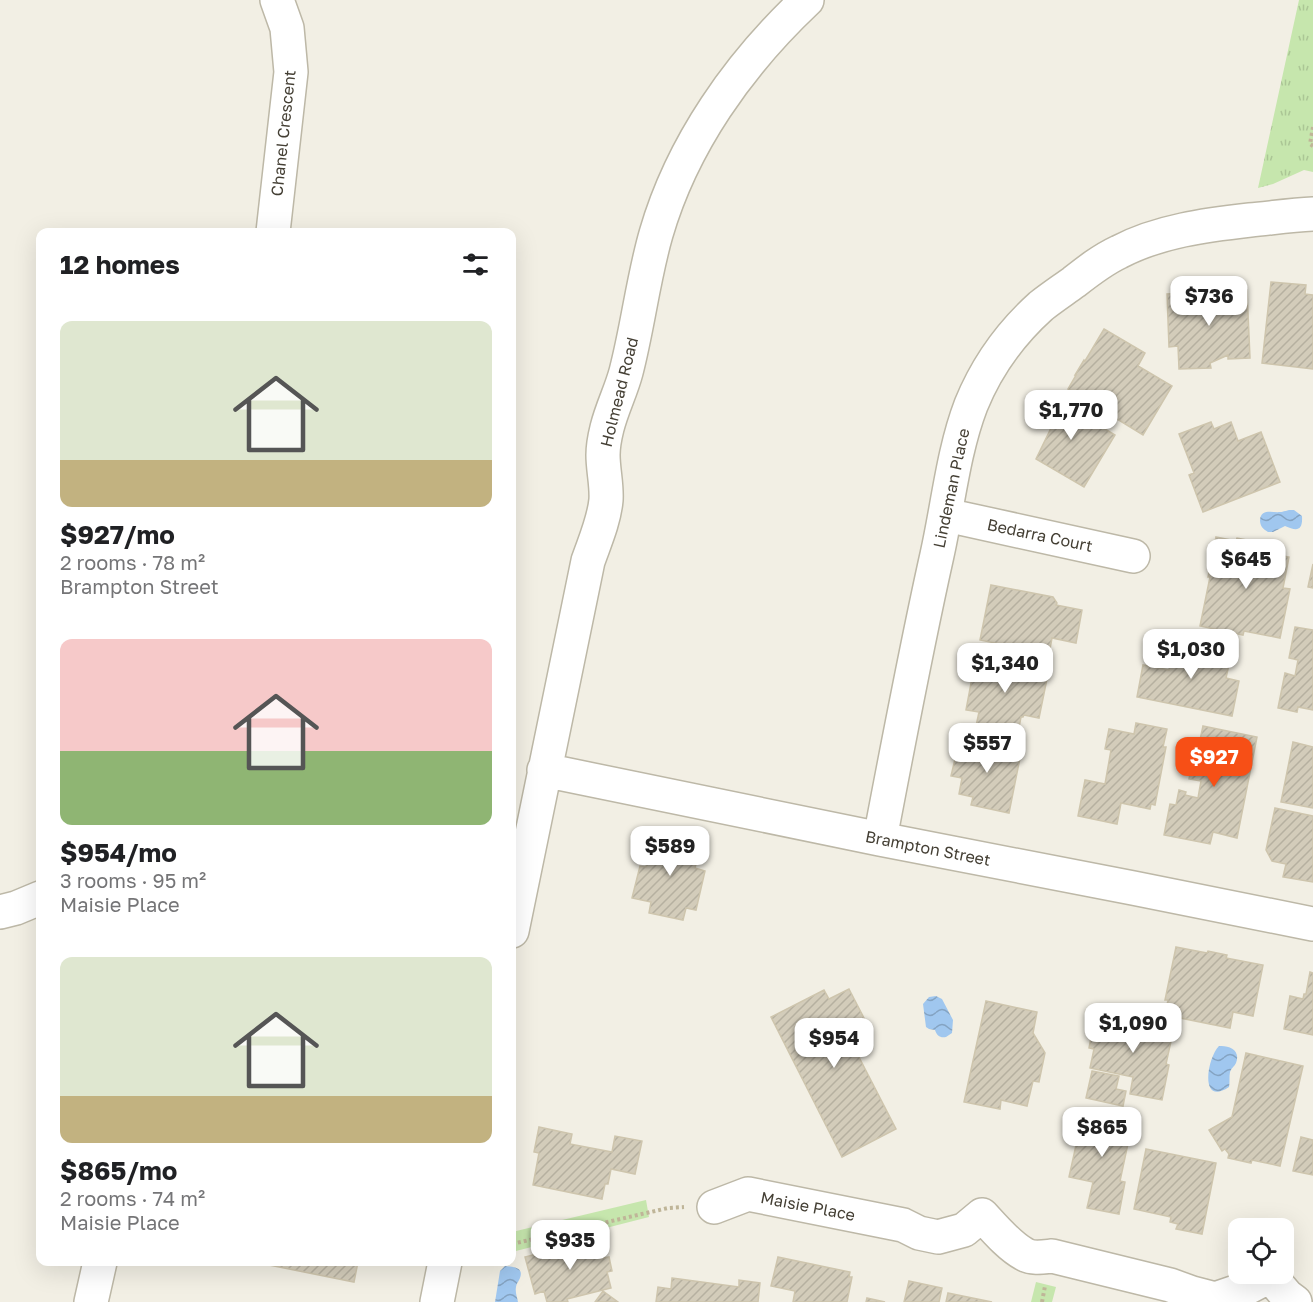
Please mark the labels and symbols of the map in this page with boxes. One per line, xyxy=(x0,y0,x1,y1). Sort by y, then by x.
street label: Chanel Crescent xyxy=(266,69,300,197)
pin: $736 xyxy=(1173,276,1245,327)
street label: Holmead Road xyxy=(596,335,642,449)
pin: $1,770 xyxy=(1022,390,1120,441)
street label: Lindeman Place xyxy=(929,426,973,550)
street label: Bedarra Court xyxy=(985,514,1095,556)
pin: $645 xyxy=(1210,539,1282,590)
pin: $1,030 xyxy=(1142,629,1240,680)
pin: $1,340 xyxy=(956,643,1054,694)
pin: $557 xyxy=(951,723,1023,774)
pin: $927 xyxy=(1178,737,1250,788)
pin: $589 xyxy=(634,826,706,877)
street label: Brampton Street xyxy=(864,826,992,870)
pin: $1,090 xyxy=(1084,1003,1182,1054)
pin: $954 xyxy=(798,1018,870,1069)
pin: $865 xyxy=(1066,1107,1138,1158)
street label: Maisie Place xyxy=(759,1187,857,1225)
pin: $935 xyxy=(534,1220,606,1271)

